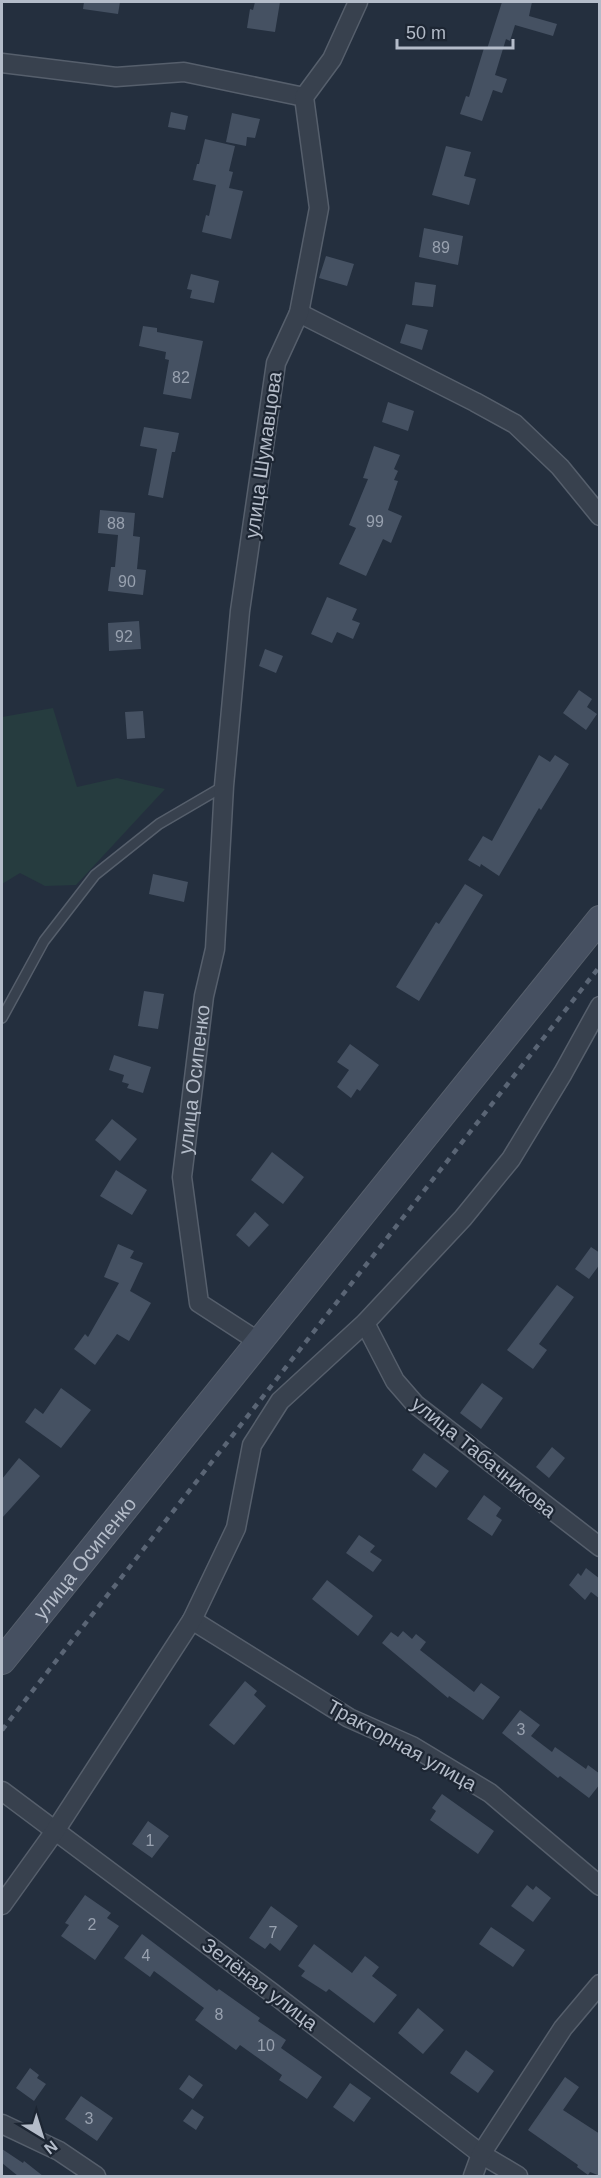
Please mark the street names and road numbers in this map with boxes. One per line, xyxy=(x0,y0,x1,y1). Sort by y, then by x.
street label: улица Шумавцова xyxy=(240,369,286,540)
street label: улица Осипенко xyxy=(174,1003,214,1155)
street label: улица Табачникова xyxy=(408,1392,561,1522)
street label: улица Осипенко xyxy=(29,1493,141,1624)
street label: Тракторная улица xyxy=(324,1695,481,1796)
street label: Зелёная улица xyxy=(198,1933,323,2035)

